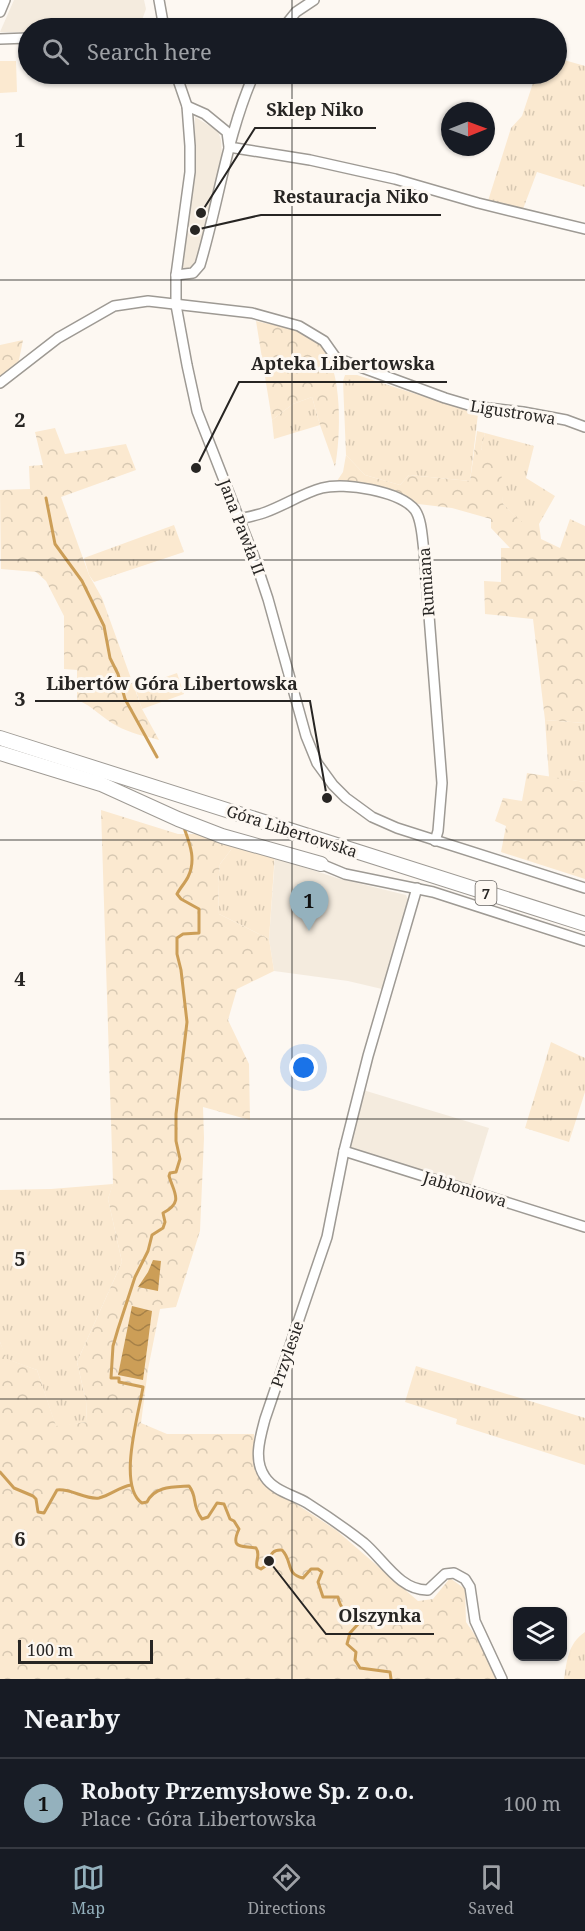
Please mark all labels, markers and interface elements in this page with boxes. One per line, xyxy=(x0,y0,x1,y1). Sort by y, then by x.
search box xyxy=(18,18,567,84)
icon: search xyxy=(39,35,72,68)
text: Search here xyxy=(87,36,212,66)
callout: Sklep Niko xyxy=(255,92,376,128)
text: Sklep Niko xyxy=(266,97,364,121)
north arrow xyxy=(441,102,495,156)
text: 1 xyxy=(14,126,26,153)
callout: Restauracja Niko xyxy=(261,179,441,215)
text: Restauracja Niko xyxy=(273,184,429,208)
callout: Apteka Libertowska xyxy=(239,346,447,382)
text: Apteka Libertowska xyxy=(251,351,435,375)
street label: Ligustrowa xyxy=(469,394,557,430)
text: 2 xyxy=(14,406,26,433)
street label: Jana Pawła II xyxy=(213,475,270,578)
street label: Rumiana xyxy=(413,547,439,617)
callout: Libertów Góra Libertowska xyxy=(35,665,310,701)
text: Libertów Góra Libertowska xyxy=(46,671,298,695)
text: 3 xyxy=(14,685,26,712)
street label: Góra Libertowska xyxy=(224,799,360,863)
road number: 7 xyxy=(476,881,496,905)
pin: 1 xyxy=(290,882,328,931)
text: 4 xyxy=(14,965,26,992)
your location xyxy=(289,1053,318,1082)
street label: Jabłoniowa xyxy=(419,1166,510,1212)
text: 5 xyxy=(14,1245,26,1272)
street label: Przylesie xyxy=(265,1318,309,1390)
text: 6 xyxy=(14,1525,26,1552)
callout: Olszynka xyxy=(326,1598,434,1634)
text: Olszynka xyxy=(338,1603,422,1627)
map controls xyxy=(513,1607,567,1661)
button: layers xyxy=(513,1607,567,1661)
scale bar xyxy=(18,1637,153,1664)
text: 100 m xyxy=(27,1639,73,1661)
text: Nearby xyxy=(24,1700,120,1736)
text: Roboty Przemysłowe Sp. z o.o. xyxy=(81,1775,414,1805)
text: 1 xyxy=(38,1790,49,1817)
text: 100 m xyxy=(503,1790,561,1817)
text: Place · Góra Libertowska xyxy=(81,1805,317,1832)
tab: Map xyxy=(71,1861,105,1919)
tab: Directions xyxy=(248,1861,326,1919)
tab: Saved xyxy=(468,1861,514,1919)

